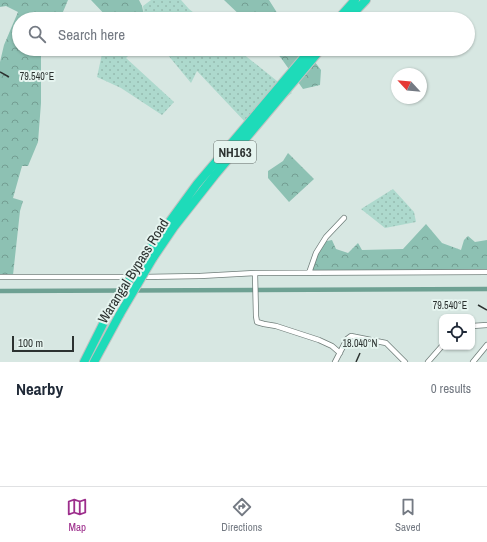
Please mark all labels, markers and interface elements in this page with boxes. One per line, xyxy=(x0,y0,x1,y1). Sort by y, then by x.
search box xyxy=(12,12,475,56)
icon: search xyxy=(26,23,48,45)
text: Search here xyxy=(58,24,125,45)
north arrow xyxy=(391,68,427,104)
text: 79.540°E xyxy=(20,70,54,83)
road number: NH163 xyxy=(214,141,256,163)
street label: Warangal Bypass Road xyxy=(94,215,172,327)
text: 79.540°E xyxy=(433,299,467,312)
map controls xyxy=(439,314,475,350)
button: locate xyxy=(439,314,475,350)
scale bar xyxy=(12,334,74,353)
text: 100 m xyxy=(18,336,43,350)
text: 18.040°N xyxy=(343,337,378,350)
text: Nearby xyxy=(16,377,63,400)
text: 0 results xyxy=(431,380,471,397)
tab: Map xyxy=(66,496,88,534)
tab: Directions xyxy=(221,496,262,534)
tab: Saved xyxy=(395,496,421,534)

